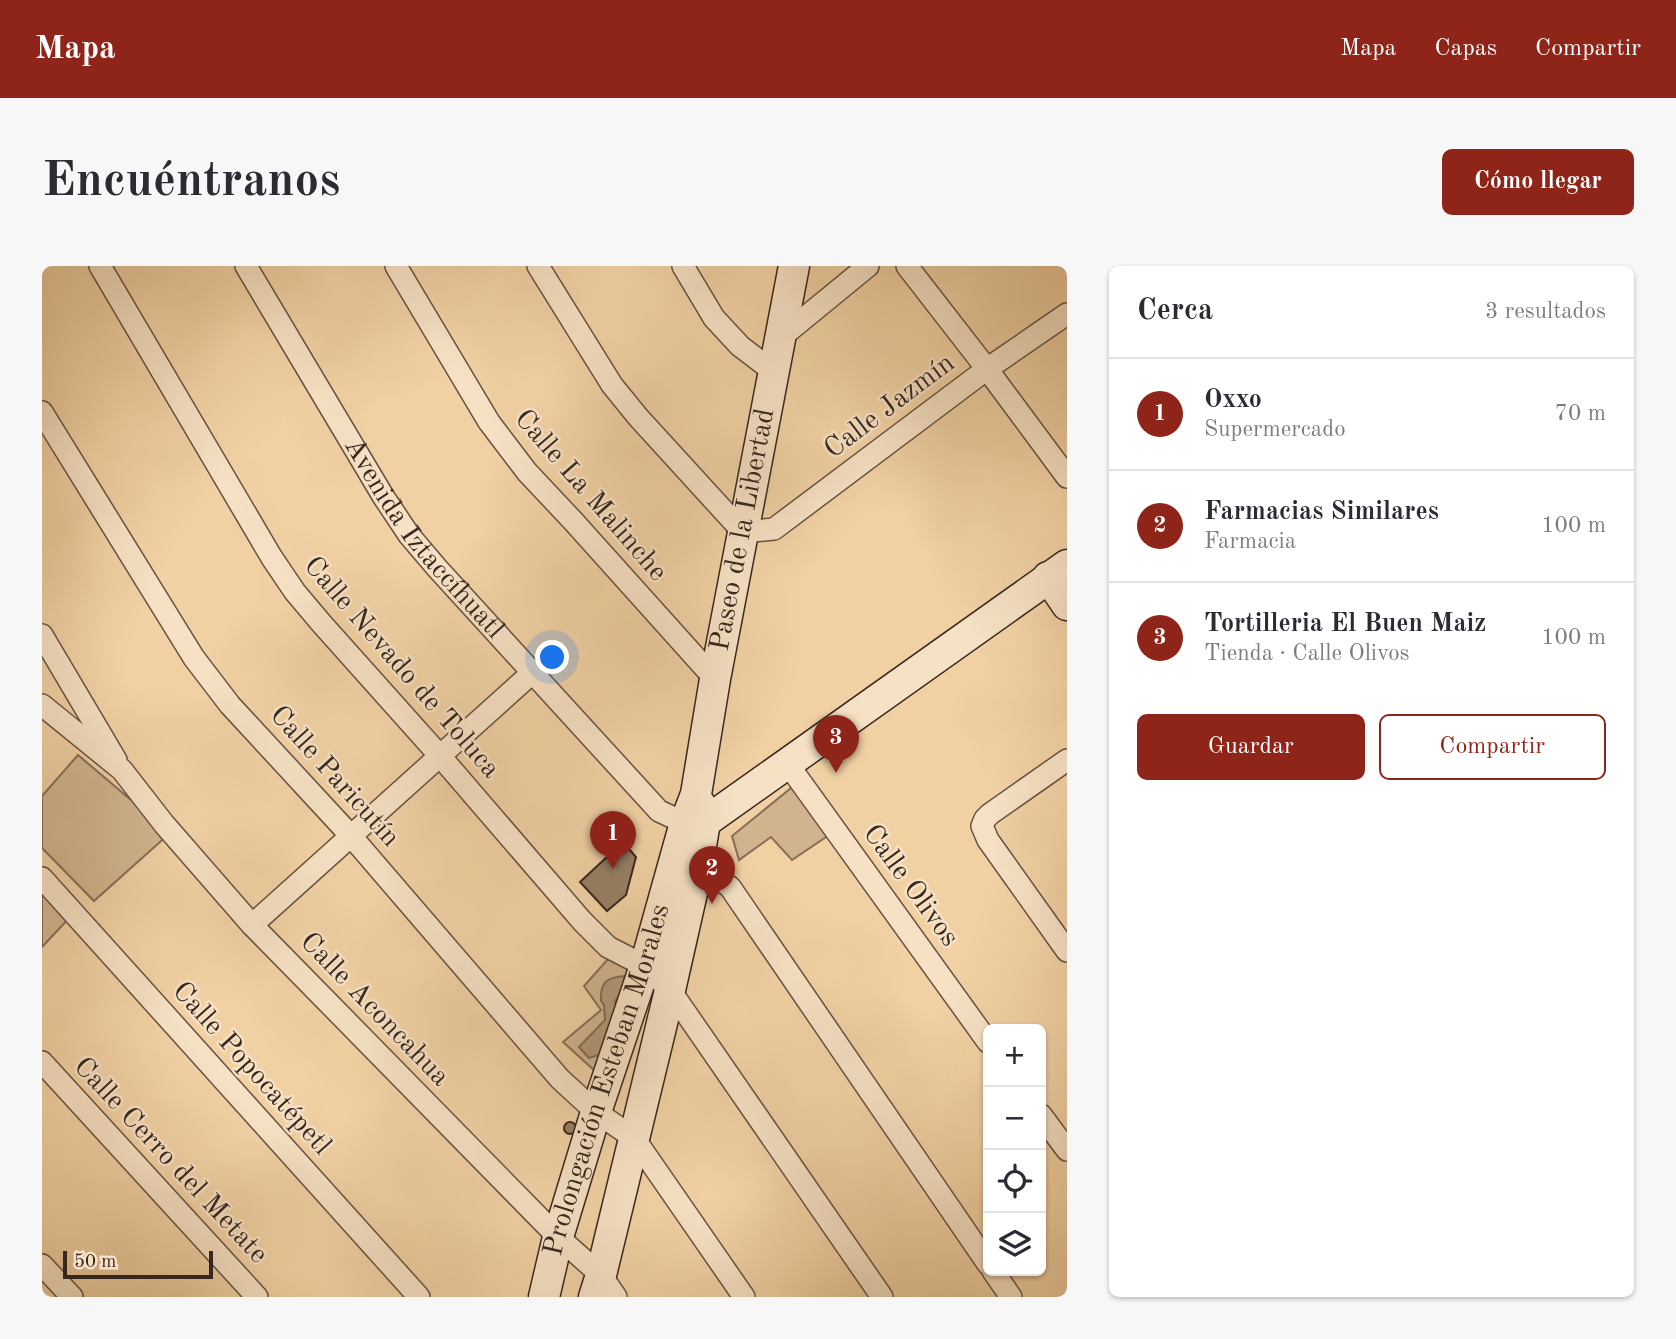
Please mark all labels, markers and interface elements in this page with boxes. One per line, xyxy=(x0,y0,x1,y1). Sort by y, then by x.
text: Mapa xyxy=(35,33,116,66)
text: Mapa xyxy=(1340,37,1396,61)
text: Capas xyxy=(1434,37,1497,61)
text: Compartir xyxy=(1535,37,1641,61)
button: Cómo llegar xyxy=(1442,149,1634,215)
text: Encuéntranos xyxy=(42,158,340,207)
text: Cerca xyxy=(1137,296,1213,326)
text: 3 resultados xyxy=(1485,300,1606,323)
street label: Calle Jazmín xyxy=(820,349,960,465)
text: Oxxo xyxy=(1204,387,1262,413)
text: 1 xyxy=(1153,402,1167,425)
text: 70 m xyxy=(1555,402,1606,425)
street label: Calle La Malinche xyxy=(508,405,672,587)
street label: Paseo de la Libertad xyxy=(707,406,780,654)
text: Supermercado xyxy=(1204,418,1346,441)
street label: Avenida Iztaccíhuatl xyxy=(338,433,509,645)
text: Farmacias Similares xyxy=(1204,499,1439,525)
text: 2 xyxy=(1153,514,1167,537)
text: 100 m xyxy=(1541,514,1606,537)
text: Farmacia xyxy=(1204,530,1296,553)
street label: Calle Nevado de Toluca xyxy=(298,552,504,784)
text: Tortilleria El Buen Maiz xyxy=(1204,611,1486,637)
text: 3 xyxy=(1153,626,1167,649)
text: 100 m xyxy=(1541,626,1606,649)
your location xyxy=(535,640,569,674)
text: Tienda · Calle Olivos xyxy=(1204,642,1410,665)
street label: Calle Paricutín xyxy=(264,701,404,853)
button: Guardar xyxy=(1137,714,1365,780)
button: Compartir xyxy=(1379,714,1606,780)
pin: 3 xyxy=(813,715,859,773)
pin: 1 xyxy=(590,811,636,869)
street label: Calle Olivos xyxy=(857,820,963,952)
pin: 2 xyxy=(689,846,735,904)
street label: Prolongación Esteban Morales xyxy=(540,901,676,1259)
street label: Calle Aconcahua xyxy=(294,928,454,1092)
street label: Calle Popocatépetl xyxy=(166,977,336,1161)
map controls xyxy=(983,1024,1046,1276)
button: + xyxy=(983,1024,1046,1087)
street label: Calle Cerro del Metate xyxy=(68,1053,272,1269)
button: − xyxy=(983,1087,1046,1150)
button: locate xyxy=(983,1150,1046,1213)
button: layers xyxy=(983,1213,1046,1276)
scale bar xyxy=(63,1248,214,1280)
text: 50 m xyxy=(74,1253,116,1272)

